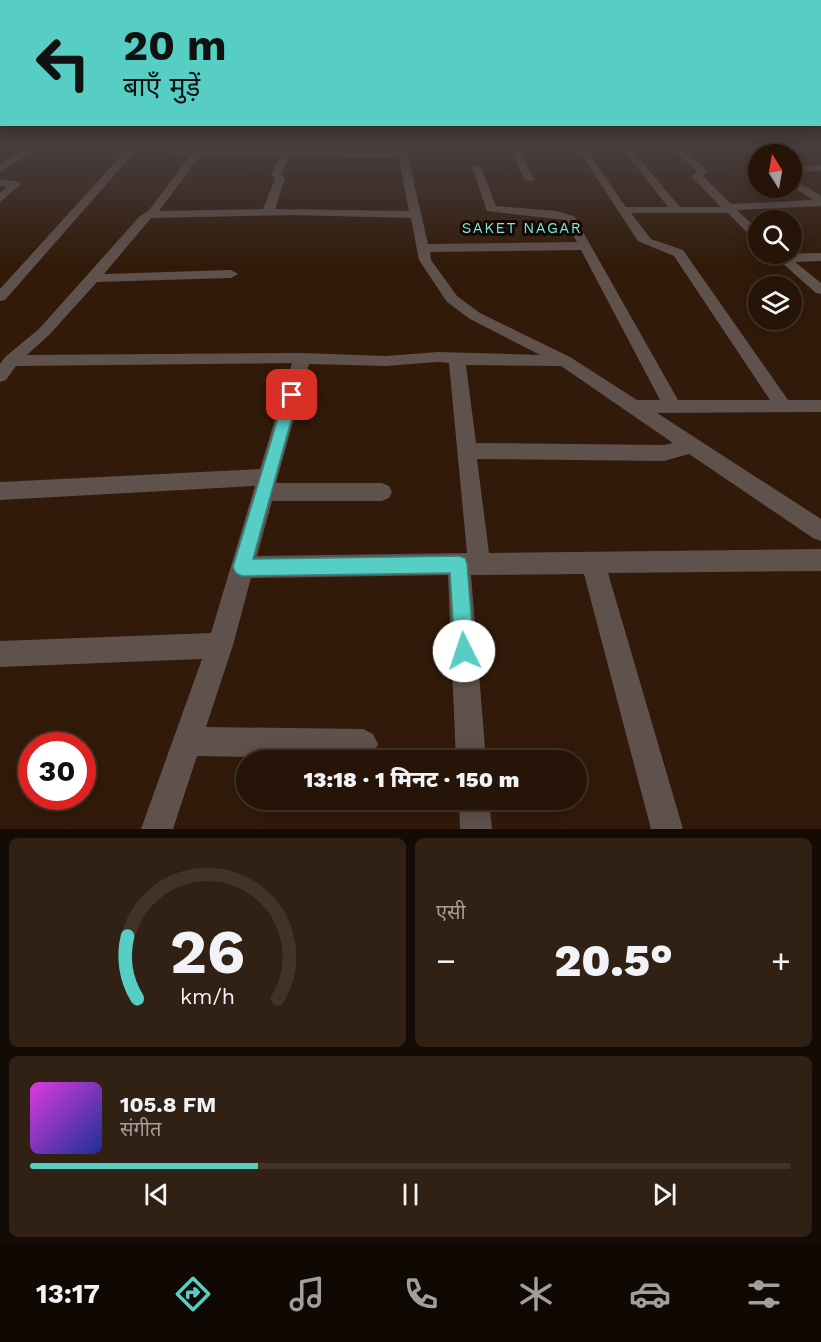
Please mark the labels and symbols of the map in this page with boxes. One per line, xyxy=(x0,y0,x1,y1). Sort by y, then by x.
north arrow xyxy=(748,144,802,198)
district label: SAKET NAGAR xyxy=(462,219,582,237)
pin xyxy=(266,369,317,420)
position arrow xyxy=(432,619,496,683)
speed limit sign: 30 xyxy=(18,732,96,810)

